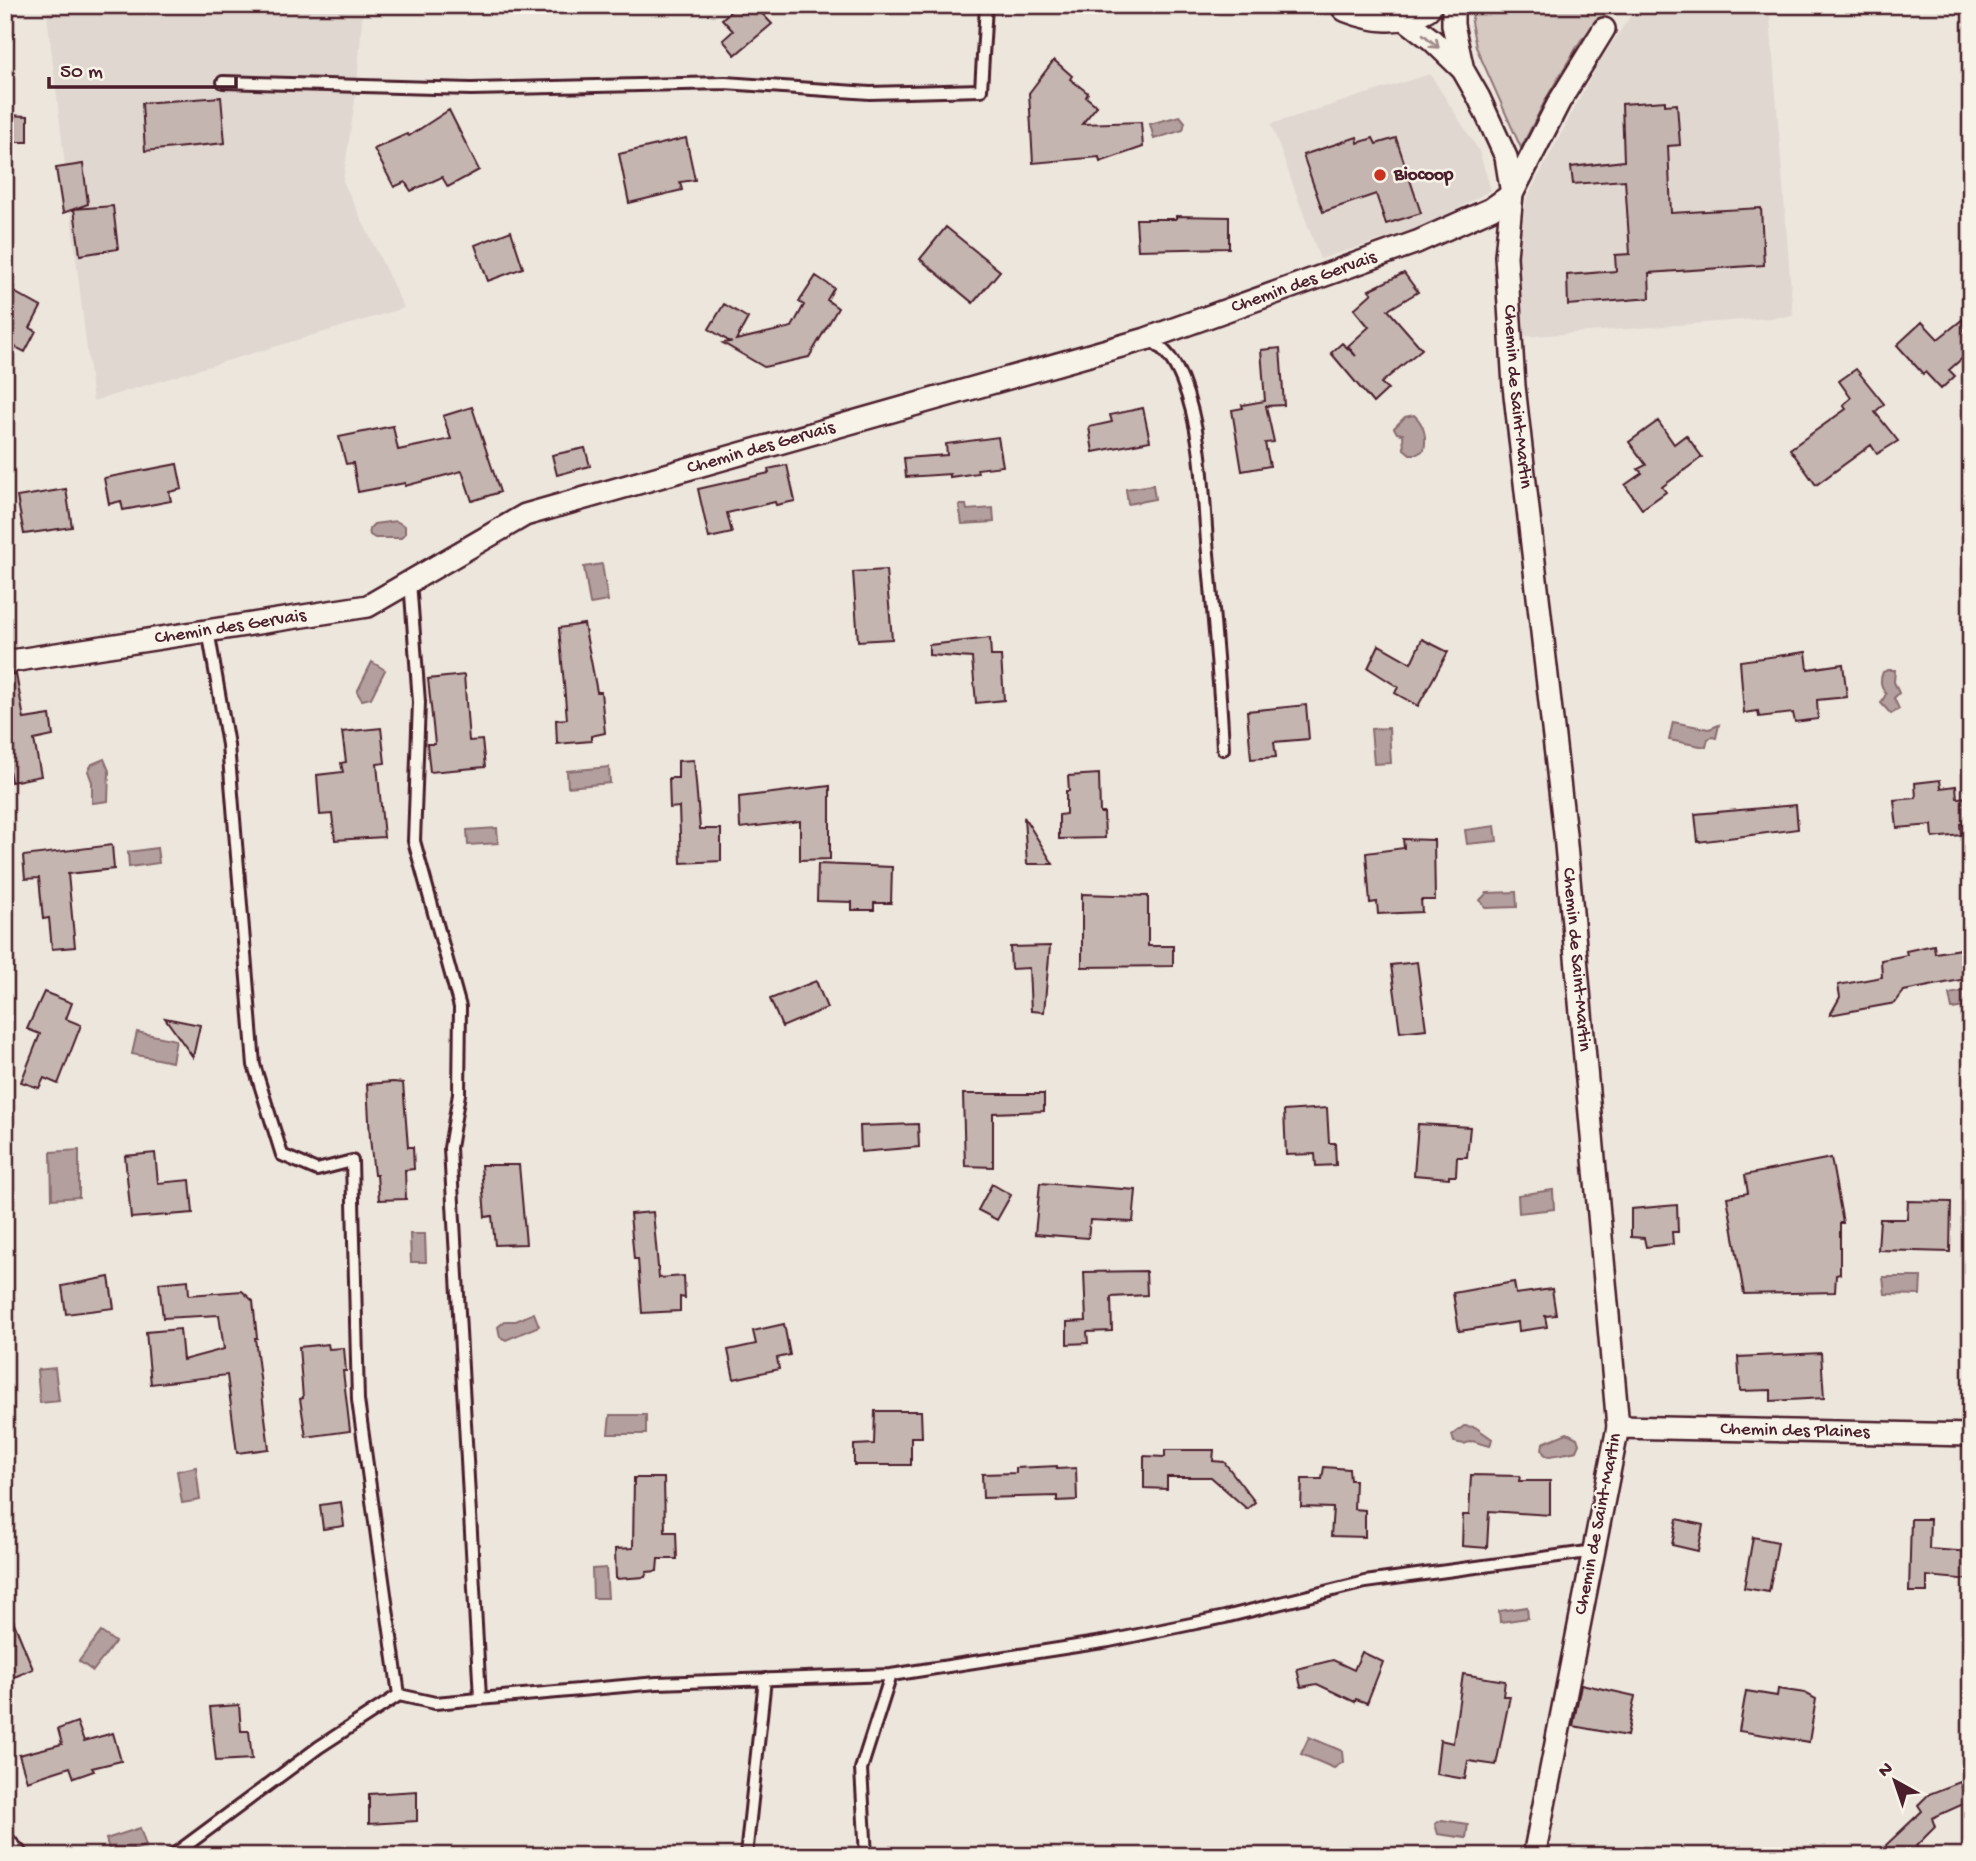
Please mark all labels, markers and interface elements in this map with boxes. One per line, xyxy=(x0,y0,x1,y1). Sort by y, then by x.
one-way arrow xyxy=(1422,33,1440,49)
scale bar xyxy=(49,46,236,90)
text: 50 m xyxy=(60,61,103,86)
place label: Biocoop xyxy=(1393,164,1454,187)
marker: Biocoop xyxy=(1372,167,1388,183)
street label: Chemin des Gervais xyxy=(1228,246,1381,319)
street label: Chemin de Saint-Martin xyxy=(1498,304,1537,490)
street label: Chemin des Gervais xyxy=(684,416,838,480)
street label: Chemin des Gervais xyxy=(153,604,308,650)
street label: Chemin de Saint-Martin xyxy=(1557,867,1596,1052)
street label: Chemin des Plaines xyxy=(1720,1418,1871,1444)
street label: Chemin de Saint-Martin xyxy=(1570,1431,1628,1617)
north arrow xyxy=(1860,1745,1930,1815)
text: N xyxy=(1874,1758,1898,1783)

